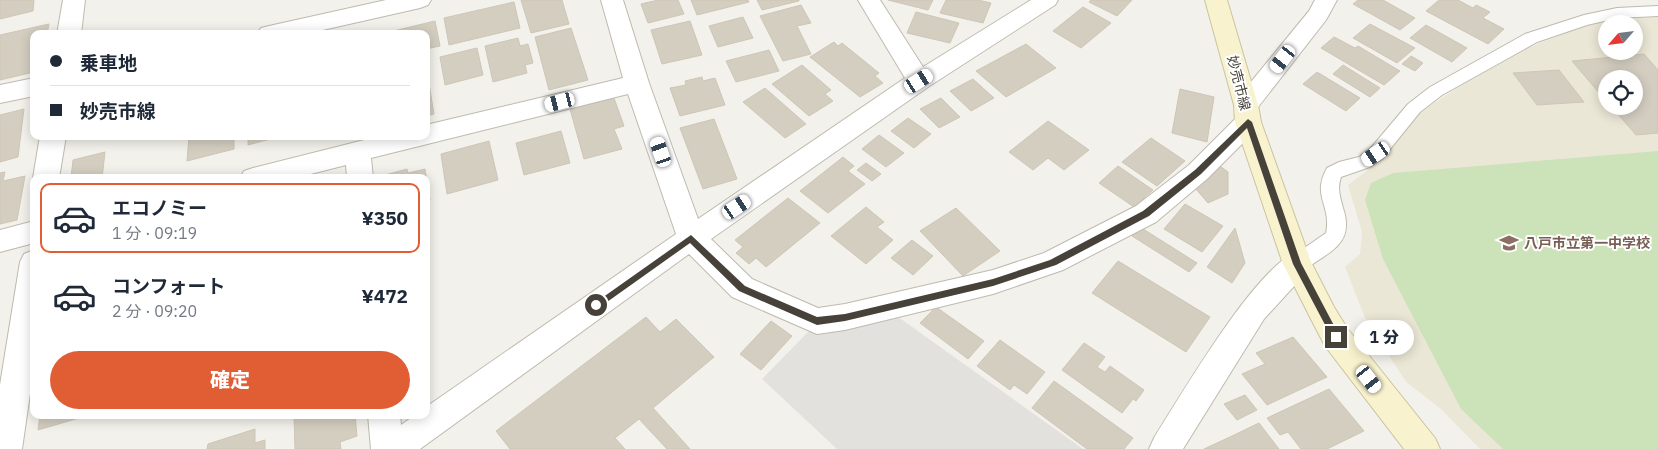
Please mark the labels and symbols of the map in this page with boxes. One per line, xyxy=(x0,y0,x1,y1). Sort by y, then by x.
north arrow xyxy=(1598,15,1642,60)
car xyxy=(1267,43,1298,75)
street label: 妙売市線 xyxy=(1223,54,1255,112)
car xyxy=(902,67,935,95)
car xyxy=(543,91,576,113)
car xyxy=(649,135,672,169)
car xyxy=(1359,139,1392,169)
car xyxy=(720,192,753,222)
school or university icon: 八戸市立第一中学校 xyxy=(1498,232,1520,254)
place label: 八戸市立第一中学校 xyxy=(1524,234,1650,252)
route start xyxy=(585,294,607,316)
callout: 1 分 xyxy=(1354,320,1414,354)
route end xyxy=(1325,326,1347,348)
car xyxy=(1353,363,1384,395)

